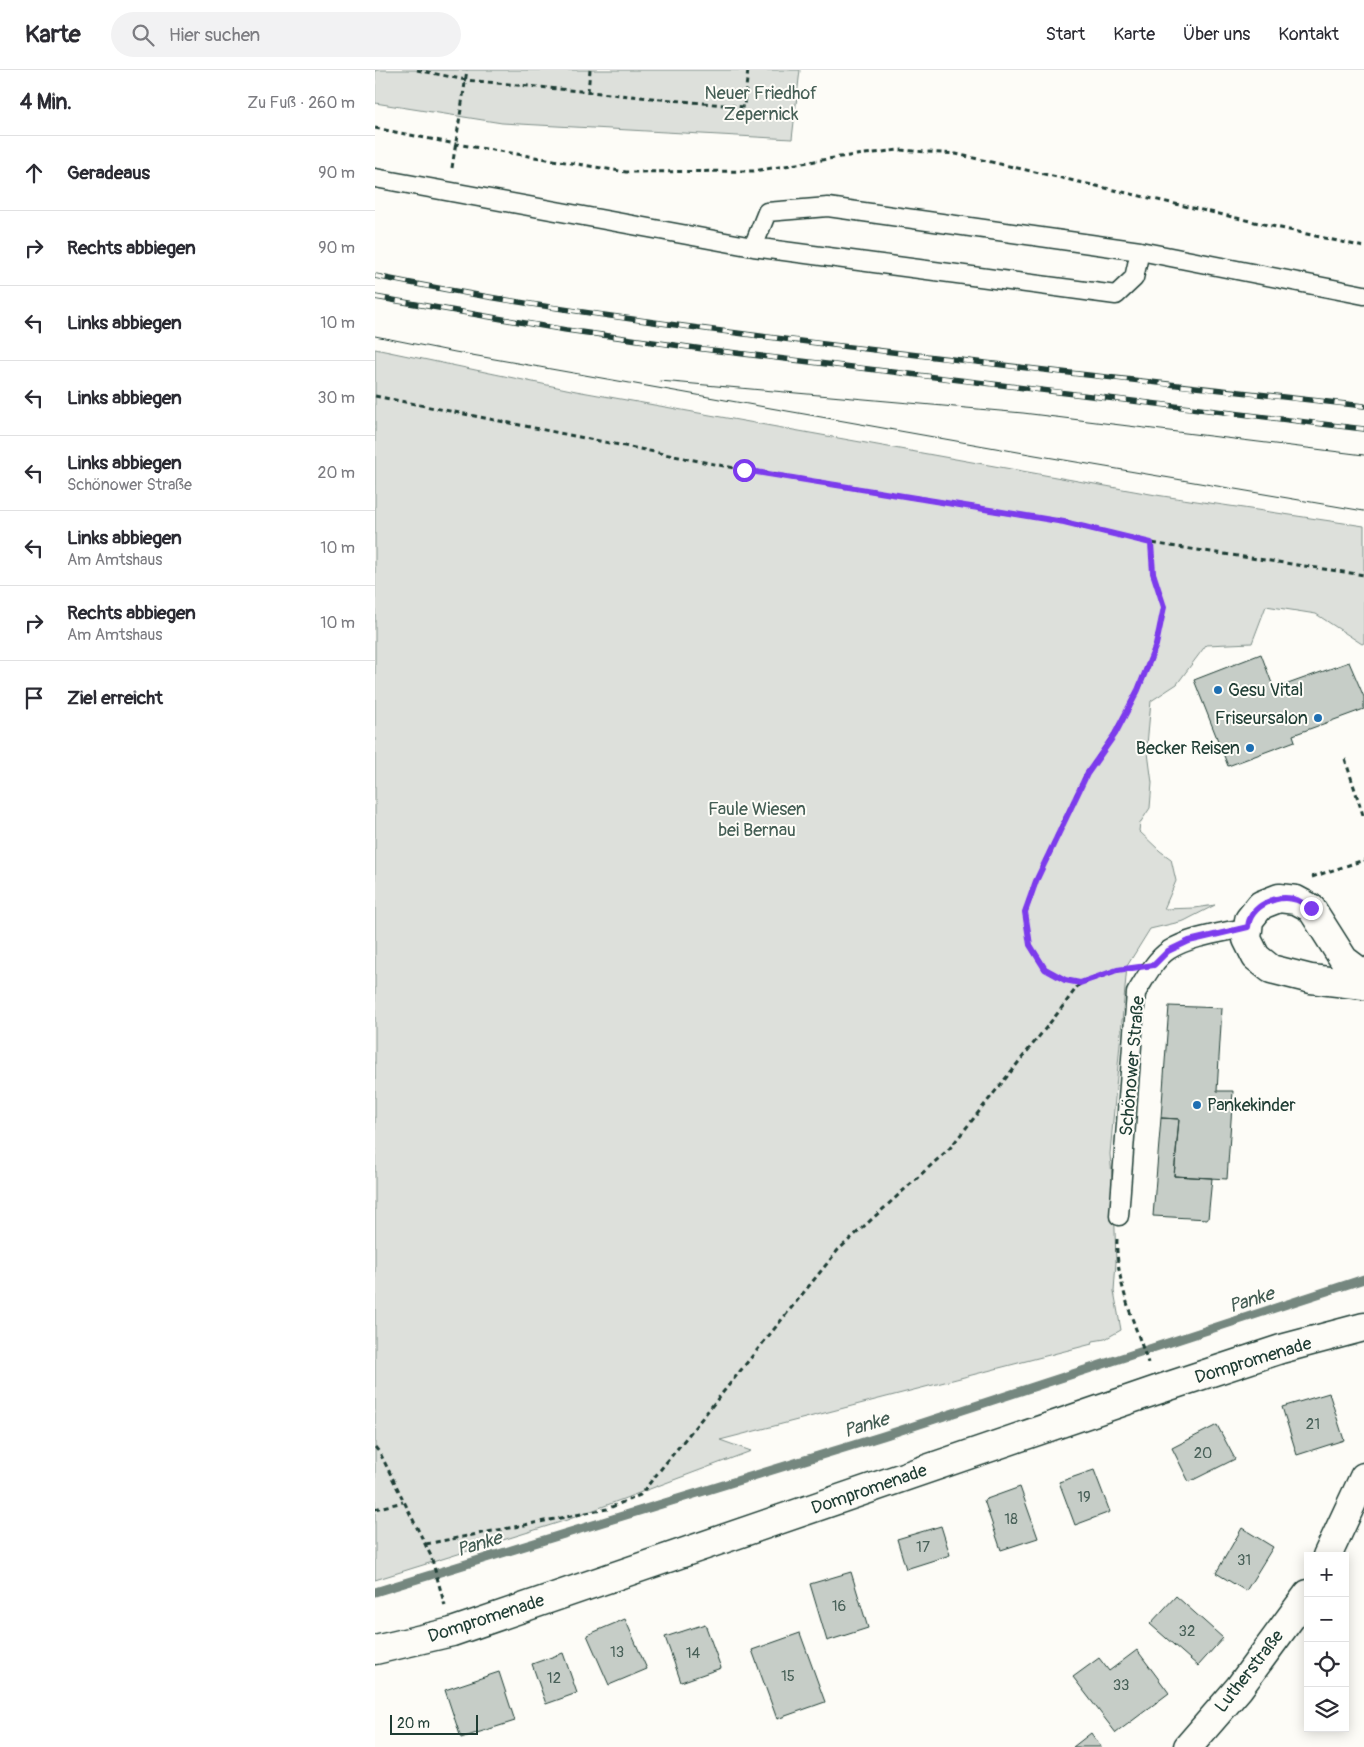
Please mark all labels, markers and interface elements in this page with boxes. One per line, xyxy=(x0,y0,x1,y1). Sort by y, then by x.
search box xyxy=(111,12,461,57)
text: Karte xyxy=(25,20,81,49)
icon: search xyxy=(129,21,157,49)
text: Hier suchen xyxy=(169,23,260,47)
text: Start xyxy=(1045,23,1085,46)
text: Karte xyxy=(1113,23,1155,46)
text: Über uns xyxy=(1183,23,1250,46)
text: Kontakt xyxy=(1278,23,1339,46)
park label: Neuer Friedhof Zepernick xyxy=(705,82,818,126)
text: 4 Min. xyxy=(20,89,72,116)
text: Zu Fuß · 260 m xyxy=(247,93,355,113)
icon: ahead xyxy=(20,159,48,187)
text: Geradeaus xyxy=(67,161,150,185)
text: 90 m xyxy=(318,163,355,183)
icon: right xyxy=(20,234,48,262)
text: Rechts abbiegen xyxy=(67,236,196,260)
text: 90 m xyxy=(318,238,355,258)
icon: left xyxy=(20,309,48,337)
text: Links abbiegen xyxy=(67,311,182,335)
text: 10 m xyxy=(320,313,355,333)
icon: left xyxy=(20,384,48,412)
text: Links abbiegen xyxy=(67,386,182,410)
text: 30 m xyxy=(317,388,355,408)
text: Links abbiegen xyxy=(67,451,182,475)
icon: left xyxy=(20,459,48,487)
route start xyxy=(733,459,756,482)
text: 20 m xyxy=(317,463,355,483)
text: Schönower Straße xyxy=(67,475,192,495)
text: Links abbiegen xyxy=(67,526,182,550)
icon: left xyxy=(20,534,48,562)
text: 10 m xyxy=(320,538,355,558)
text: Am Amtshaus xyxy=(67,550,162,570)
text: Rechts abbiegen xyxy=(67,601,196,625)
icon: right xyxy=(20,609,48,637)
text: 10 m xyxy=(320,613,355,633)
text: Am Amtshaus xyxy=(67,625,162,645)
place label: Gesu Vital xyxy=(1228,679,1303,702)
icon: arrive xyxy=(20,684,48,712)
marker: Gesu Vital xyxy=(1212,684,1224,696)
text: Ziel erreicht xyxy=(67,686,163,710)
place label: Friseursalon xyxy=(1215,707,1308,730)
marker: Friseursalon xyxy=(1312,712,1324,724)
place label: Becker Reisen xyxy=(1136,737,1240,760)
marker: Becker Reisen xyxy=(1244,742,1256,754)
park label: Faule Wiesen bei Bernau xyxy=(708,798,806,842)
route end xyxy=(1300,897,1323,920)
street label: Schönower Straße xyxy=(1115,995,1150,1137)
place label: Pankekinder xyxy=(1207,1094,1296,1117)
marker: Pankekinder xyxy=(1191,1099,1203,1111)
water label: Panke xyxy=(1226,1281,1278,1318)
street label: Dompromenade xyxy=(1192,1332,1314,1389)
water label: Panke xyxy=(841,1406,893,1443)
house number: 21 xyxy=(1306,1415,1320,1434)
house number: 20 xyxy=(1194,1444,1212,1463)
street label: Dompromenade xyxy=(808,1459,930,1520)
house number: 19 xyxy=(1077,1488,1091,1507)
house number: 18 xyxy=(1004,1510,1018,1529)
water label: Panke xyxy=(454,1525,506,1562)
house number: 17 xyxy=(916,1538,930,1557)
house number: 31 xyxy=(1237,1551,1251,1570)
map controls xyxy=(1304,1552,1349,1732)
button: + xyxy=(1304,1552,1349,1597)
street label: Dompromenade xyxy=(425,1589,547,1648)
house number: 16 xyxy=(832,1597,846,1616)
button: − xyxy=(1304,1597,1349,1642)
house number: 32 xyxy=(1179,1622,1195,1641)
street label: Lutherstraße xyxy=(1210,1625,1289,1717)
button: locate xyxy=(1304,1642,1349,1687)
house number: 13 xyxy=(610,1643,624,1662)
house number: 14 xyxy=(686,1644,701,1663)
house number: 15 xyxy=(781,1667,795,1686)
house number: 12 xyxy=(547,1669,561,1688)
house number: 33 xyxy=(1113,1676,1129,1695)
button: layers xyxy=(1304,1687,1349,1732)
scale bar xyxy=(390,1712,477,1735)
text: 20 m xyxy=(397,1715,430,1732)

